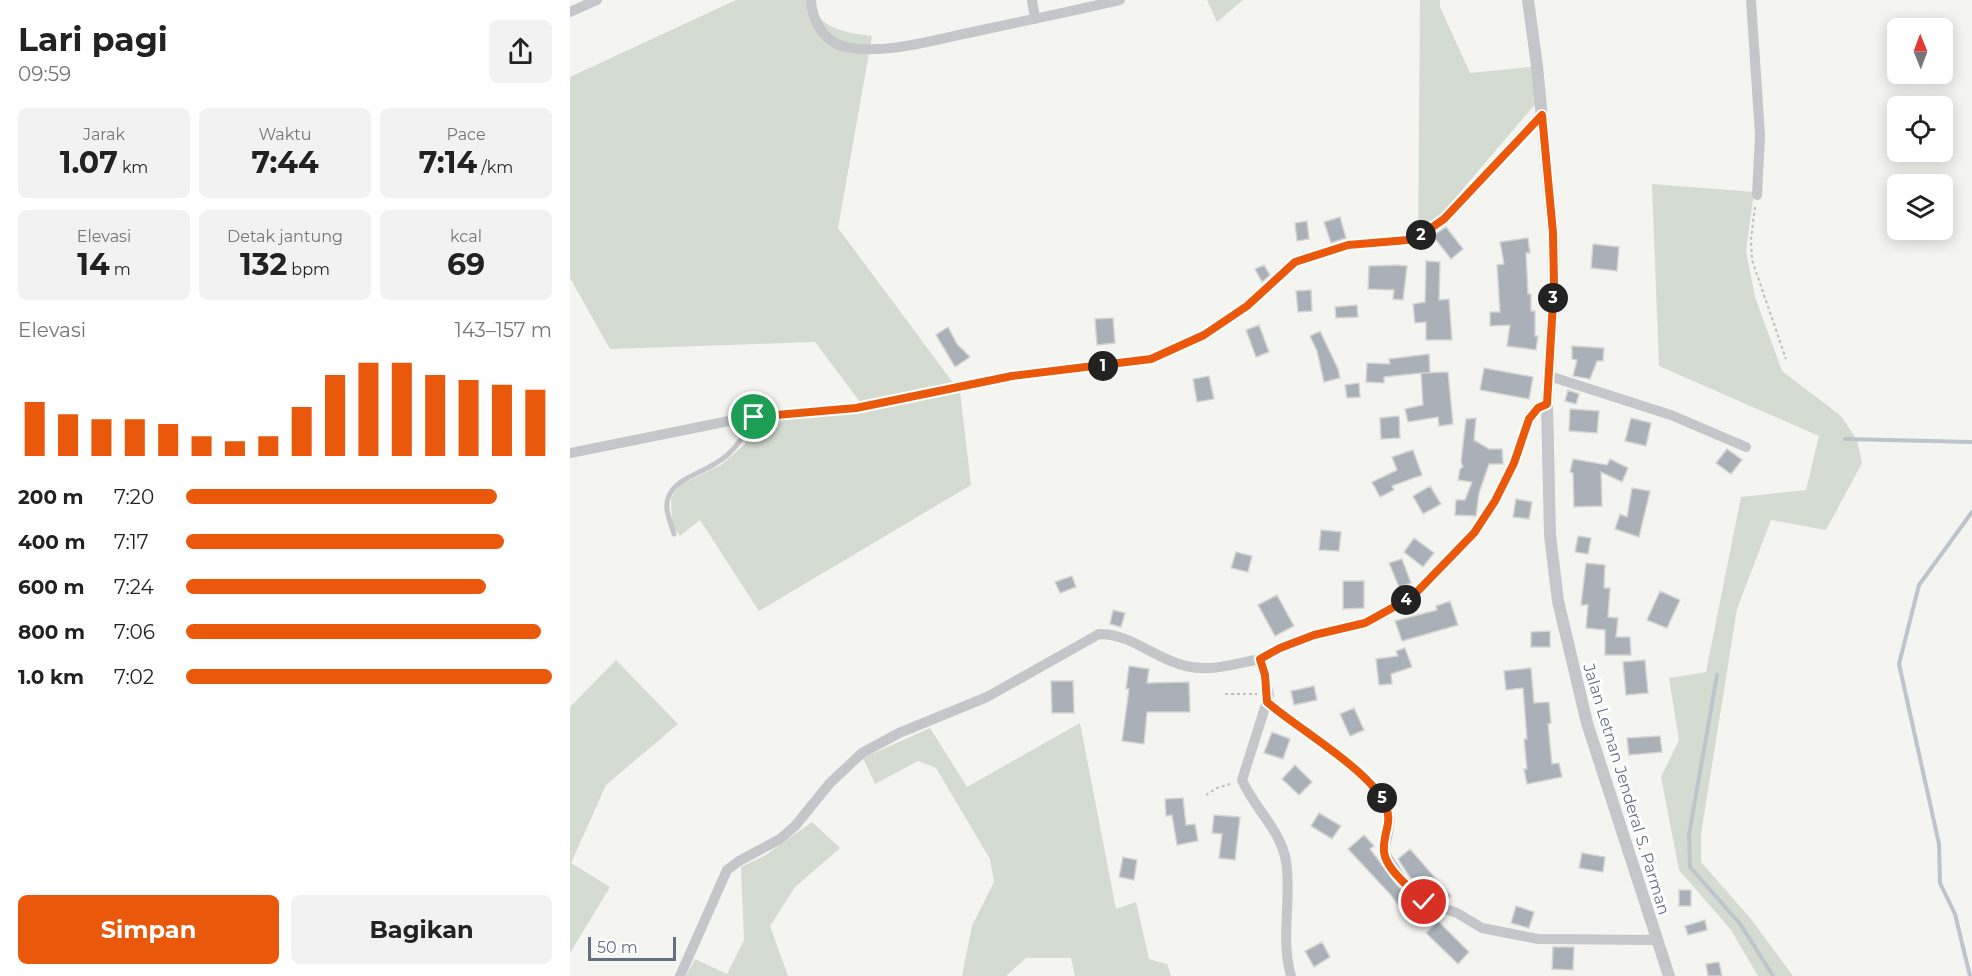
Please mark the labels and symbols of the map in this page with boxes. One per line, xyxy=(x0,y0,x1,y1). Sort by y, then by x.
north arrow xyxy=(1887,18,1953,84)
pin: 2 xyxy=(1406,220,1436,250)
pin: 3 xyxy=(1538,283,1568,313)
pin: 1 xyxy=(1088,351,1118,381)
pin xyxy=(728,391,779,442)
pin: 4 xyxy=(1391,585,1421,615)
street label: Jalan Letnan Jenderal S. Parman xyxy=(1579,660,1674,917)
pin: 5 xyxy=(1367,783,1397,813)
pin xyxy=(1398,876,1449,927)
scale bar xyxy=(588,934,676,962)

